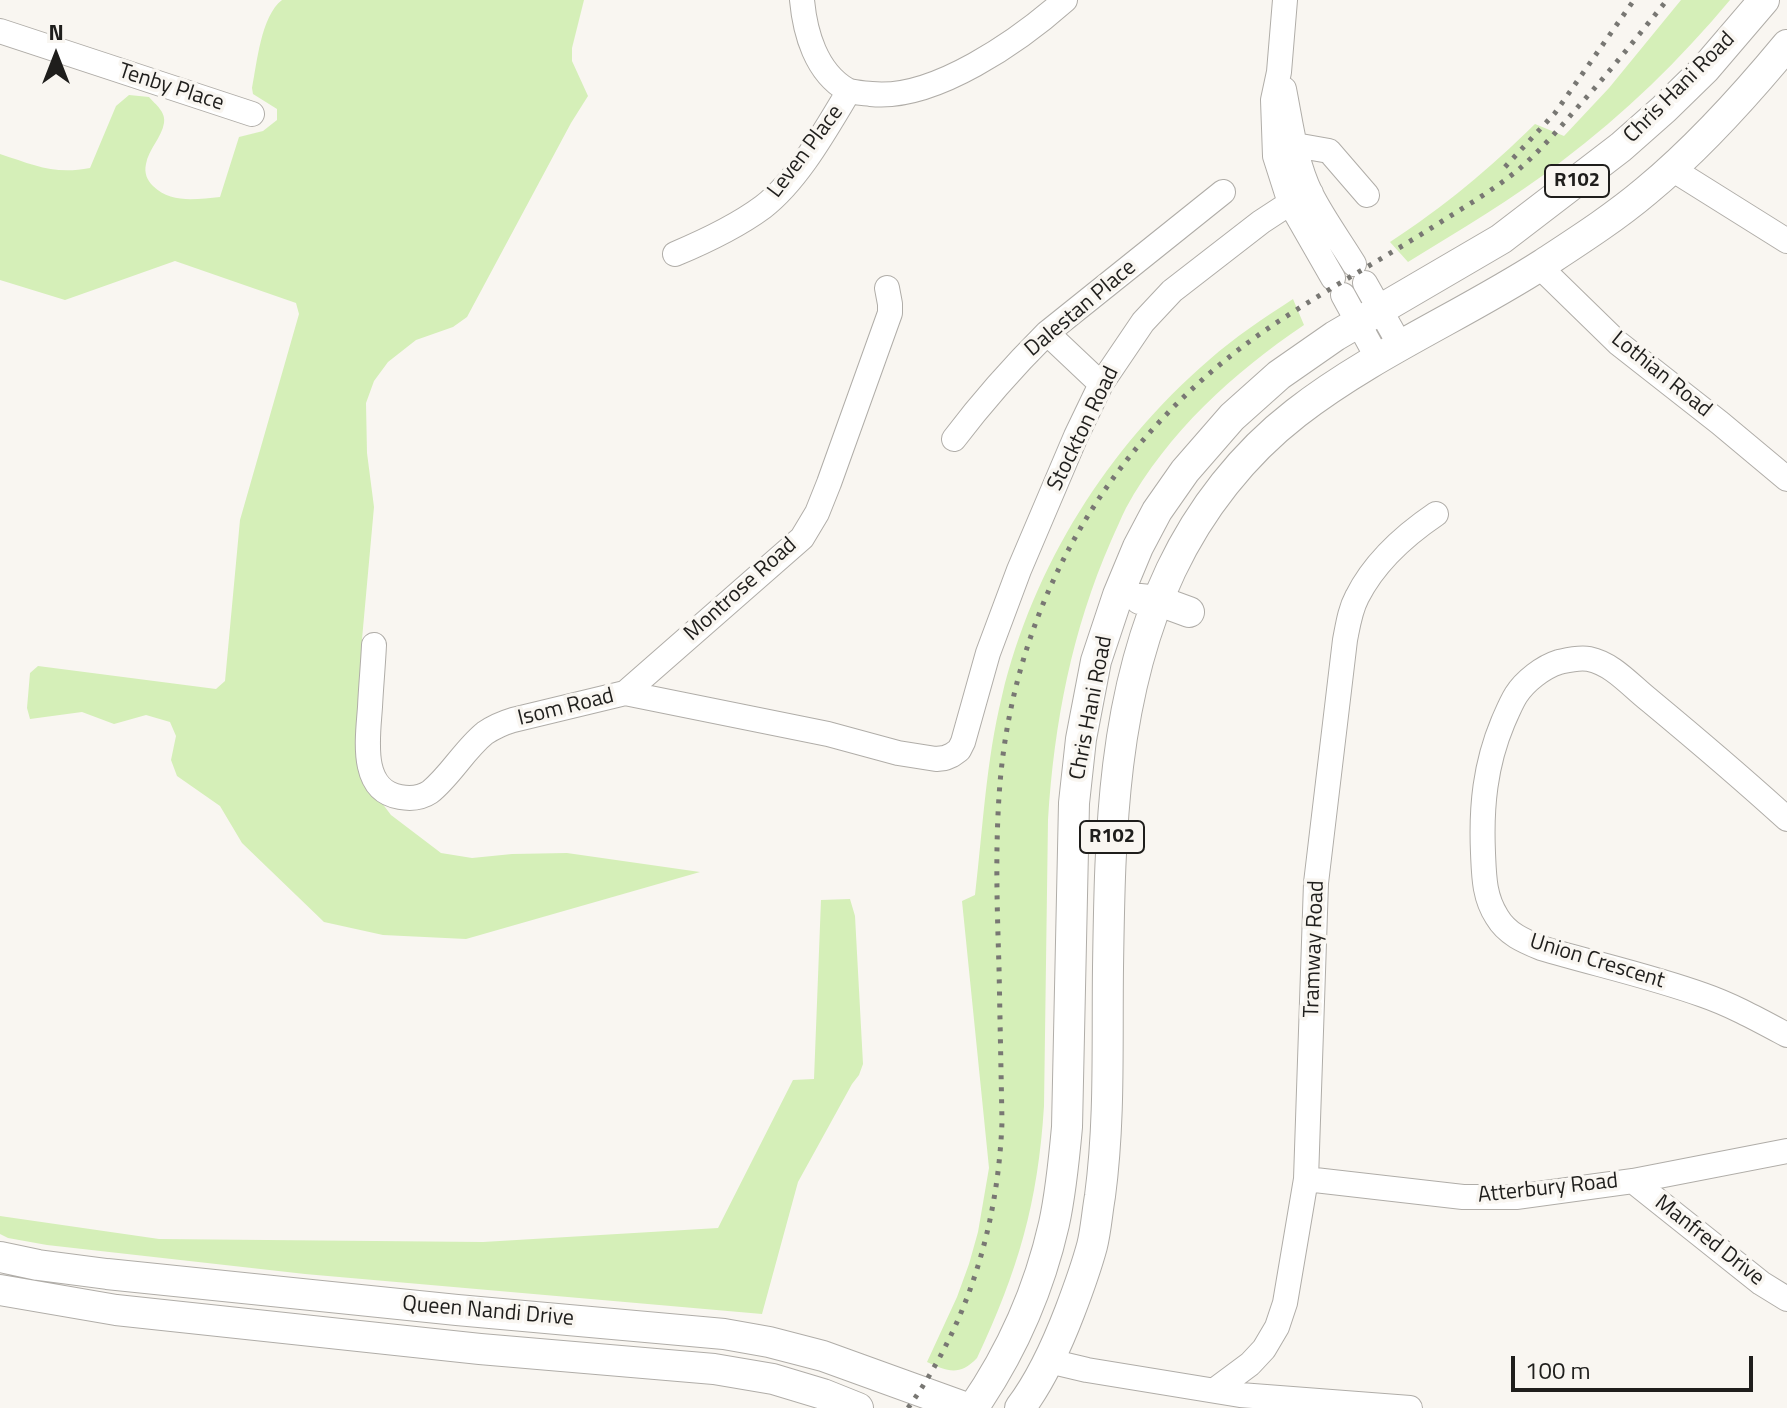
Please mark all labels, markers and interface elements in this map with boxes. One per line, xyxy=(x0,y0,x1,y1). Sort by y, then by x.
text: N xyxy=(48,15,64,49)
north arrow xyxy=(16,16,96,96)
street label: Chris Hani Road xyxy=(1619,27,1741,149)
street label: Tenby Place xyxy=(115,59,227,117)
street label: Leven Place xyxy=(763,100,849,204)
road number: R102 xyxy=(1545,165,1609,197)
street label: Dalestan Place xyxy=(1020,255,1142,363)
street label: Lothian Road xyxy=(1605,326,1717,424)
street label: Stockton Road xyxy=(1043,363,1125,495)
street label: Montrose Road xyxy=(679,533,803,647)
street label: Chris Hani Road xyxy=(1065,634,1119,782)
street label: Isom Road xyxy=(515,683,617,733)
road number: R102 xyxy=(1080,821,1144,853)
street label: Tramway Road xyxy=(1299,880,1331,1018)
street label: Union Crescent xyxy=(1526,929,1668,995)
street label: Atterbury Road xyxy=(1477,1169,1619,1209)
street label: Manfred Drive xyxy=(1649,1190,1769,1292)
street label: Queen Nandi Drive xyxy=(401,1291,575,1333)
scale bar xyxy=(1515,1340,1757,1390)
text: 100 m xyxy=(1525,1352,1591,1388)

